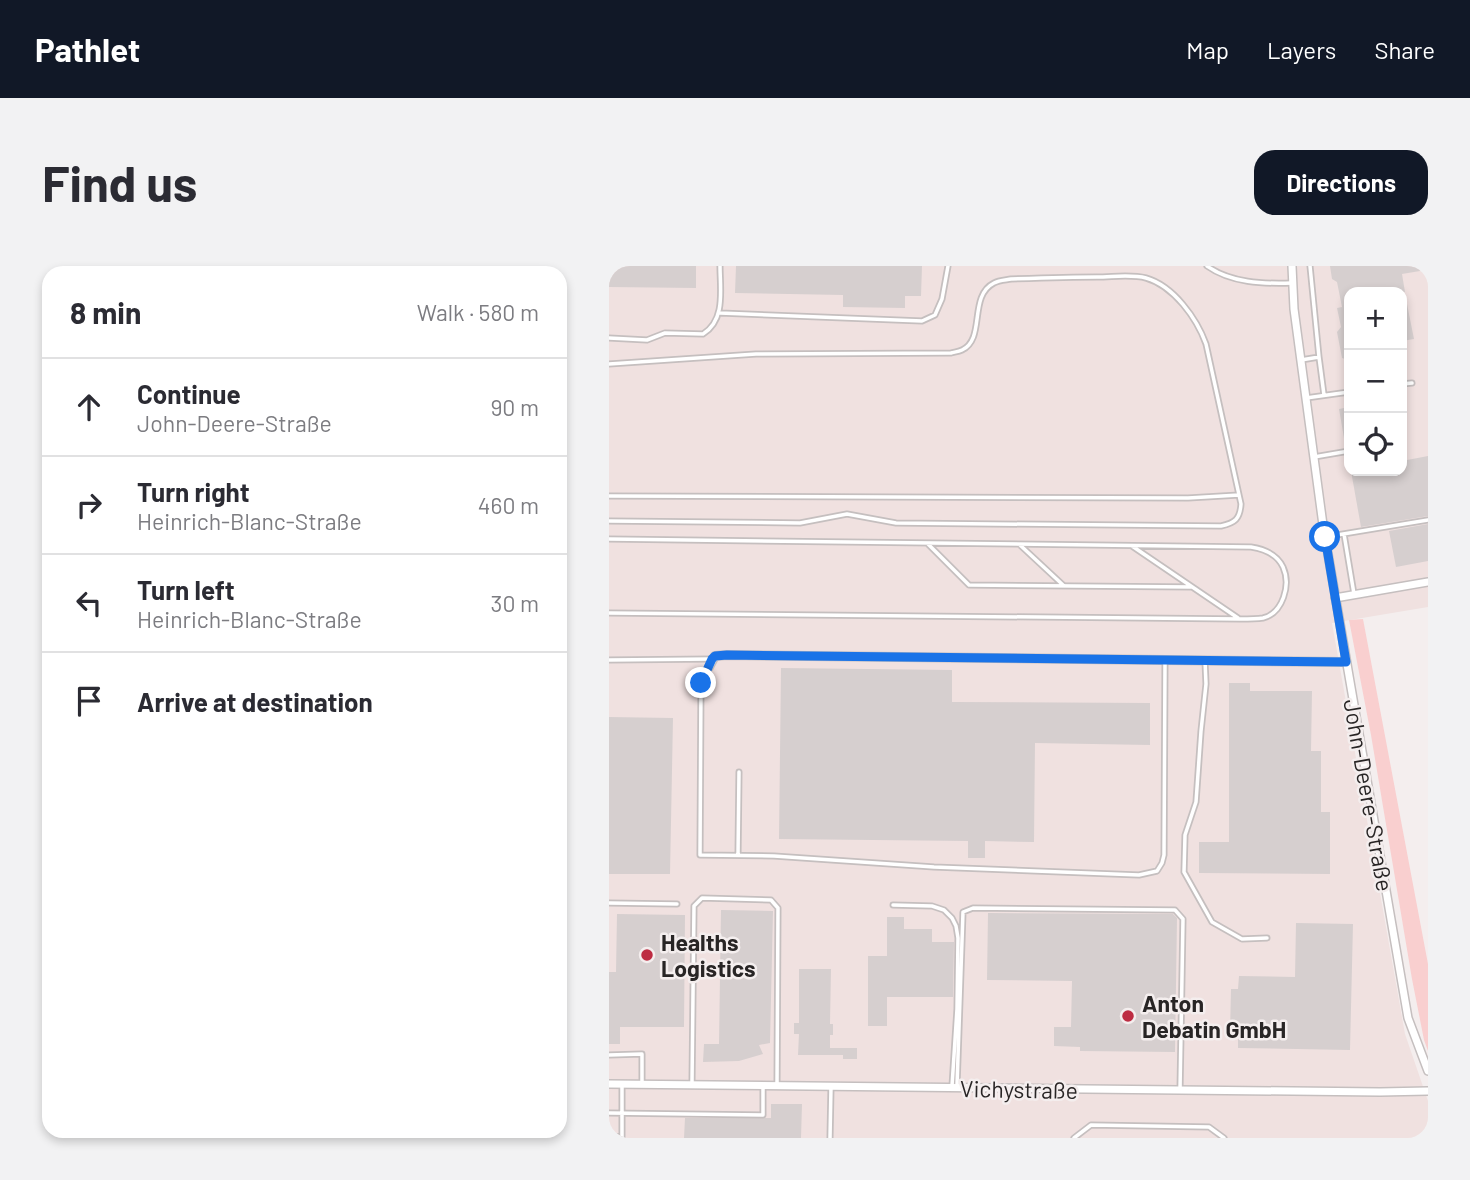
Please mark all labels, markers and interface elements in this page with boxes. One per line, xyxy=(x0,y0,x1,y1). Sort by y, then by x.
text: Pathlet xyxy=(35,29,140,69)
text: Map xyxy=(1186,35,1229,64)
text: Layers xyxy=(1267,35,1336,64)
text: Share xyxy=(1374,35,1435,64)
button: Directions xyxy=(1254,150,1428,215)
text: Find us xyxy=(42,153,197,212)
map controls xyxy=(1344,287,1407,476)
button: + xyxy=(1344,287,1407,350)
text: 8 min xyxy=(70,294,141,330)
text: Walk · 580 m xyxy=(417,298,539,326)
button: − xyxy=(1344,350,1407,413)
text: Continue xyxy=(137,378,241,409)
icon: ahead xyxy=(70,388,108,426)
text: 90 m xyxy=(490,393,539,421)
text: John-Deere-Straße xyxy=(137,409,332,437)
button: locate xyxy=(1344,413,1407,476)
text: Turn right xyxy=(137,476,250,507)
icon: right xyxy=(70,486,108,524)
text: 460 m xyxy=(478,491,539,519)
text: Heinrich-Blanc-Straße xyxy=(137,507,362,535)
route start xyxy=(1309,521,1340,552)
text: Turn left xyxy=(137,574,235,605)
icon: left xyxy=(70,584,108,622)
text: 30 m xyxy=(491,589,539,617)
text: Heinrich-Blanc-Straße xyxy=(137,605,362,633)
route end xyxy=(685,667,716,698)
icon: arrive xyxy=(70,682,108,720)
text: Arrive at destination xyxy=(137,686,373,717)
street label: John-Deere-Straße xyxy=(1338,697,1400,893)
place label: Healths Logistics xyxy=(661,928,756,982)
marker: Healths Logistics xyxy=(639,947,655,963)
place label: Anton Debatin GmbH xyxy=(1142,989,1286,1043)
marker: Anton Debatin GmbH xyxy=(1120,1008,1136,1024)
street label: Vichystraße xyxy=(960,1074,1078,1104)

